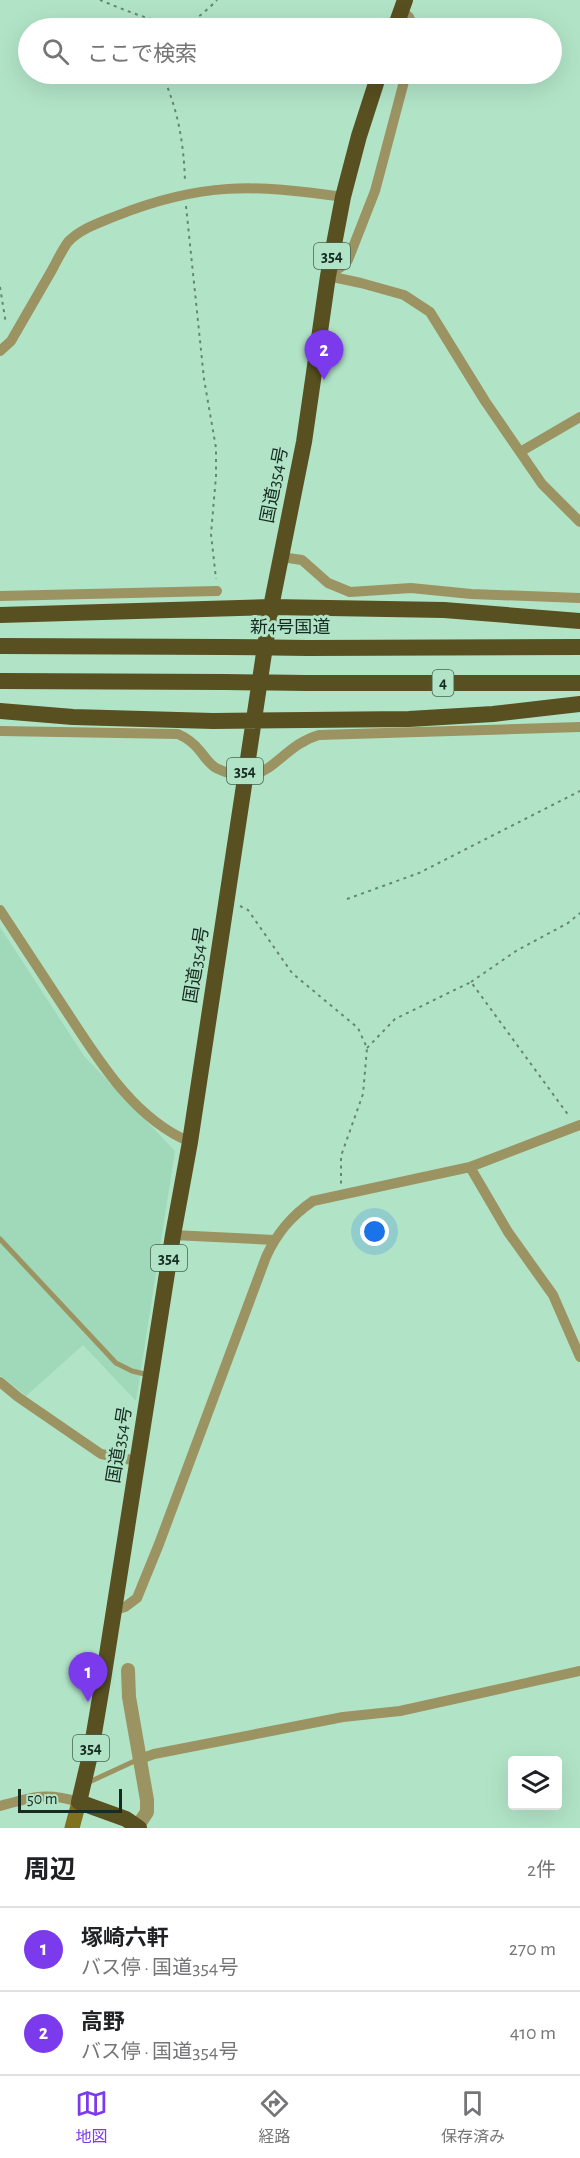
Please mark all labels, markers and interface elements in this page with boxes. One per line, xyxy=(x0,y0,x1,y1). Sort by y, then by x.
search box xyxy=(18,18,562,84)
icon: search xyxy=(39,35,72,68)
text: ここで検索 xyxy=(87,43,197,65)
road number: 354 xyxy=(314,243,350,269)
pin: 2 xyxy=(304,330,344,380)
street label: 国道354号 xyxy=(257,445,291,525)
street label: 新4号国道 xyxy=(250,617,330,637)
road number: 4 xyxy=(432,670,454,696)
road number: 354 xyxy=(227,758,263,784)
street label: 国道354号 xyxy=(180,925,212,1005)
your location xyxy=(360,1217,389,1246)
road number: 354 xyxy=(151,1245,187,1271)
street label: 国道354号 xyxy=(103,1405,135,1485)
pin: 1 xyxy=(68,1652,107,1702)
road number: 354 xyxy=(73,1735,109,1761)
map controls xyxy=(508,1756,562,1810)
button: layers xyxy=(508,1756,562,1810)
scale bar xyxy=(18,1786,122,1814)
text: 50 m xyxy=(27,1791,58,1807)
text: 周辺 xyxy=(24,1857,76,1883)
text: 2件 xyxy=(527,1860,556,1880)
text: 塚崎六軒 xyxy=(81,1927,169,1949)
text: 1 xyxy=(40,1939,47,1959)
text: 270 m xyxy=(509,1939,556,1959)
text: バス停 · 国道354号 xyxy=(81,1958,238,1978)
text: 高野 xyxy=(81,2011,125,2033)
text: 2 xyxy=(39,2023,48,2043)
text: 410 m xyxy=(510,2023,556,2043)
text: バス停 · 国道354号 xyxy=(81,2042,238,2062)
tab: 地図 xyxy=(75,2087,108,2147)
tab: 経路 xyxy=(258,2087,291,2147)
tab: 保存済み xyxy=(441,2087,505,2147)

